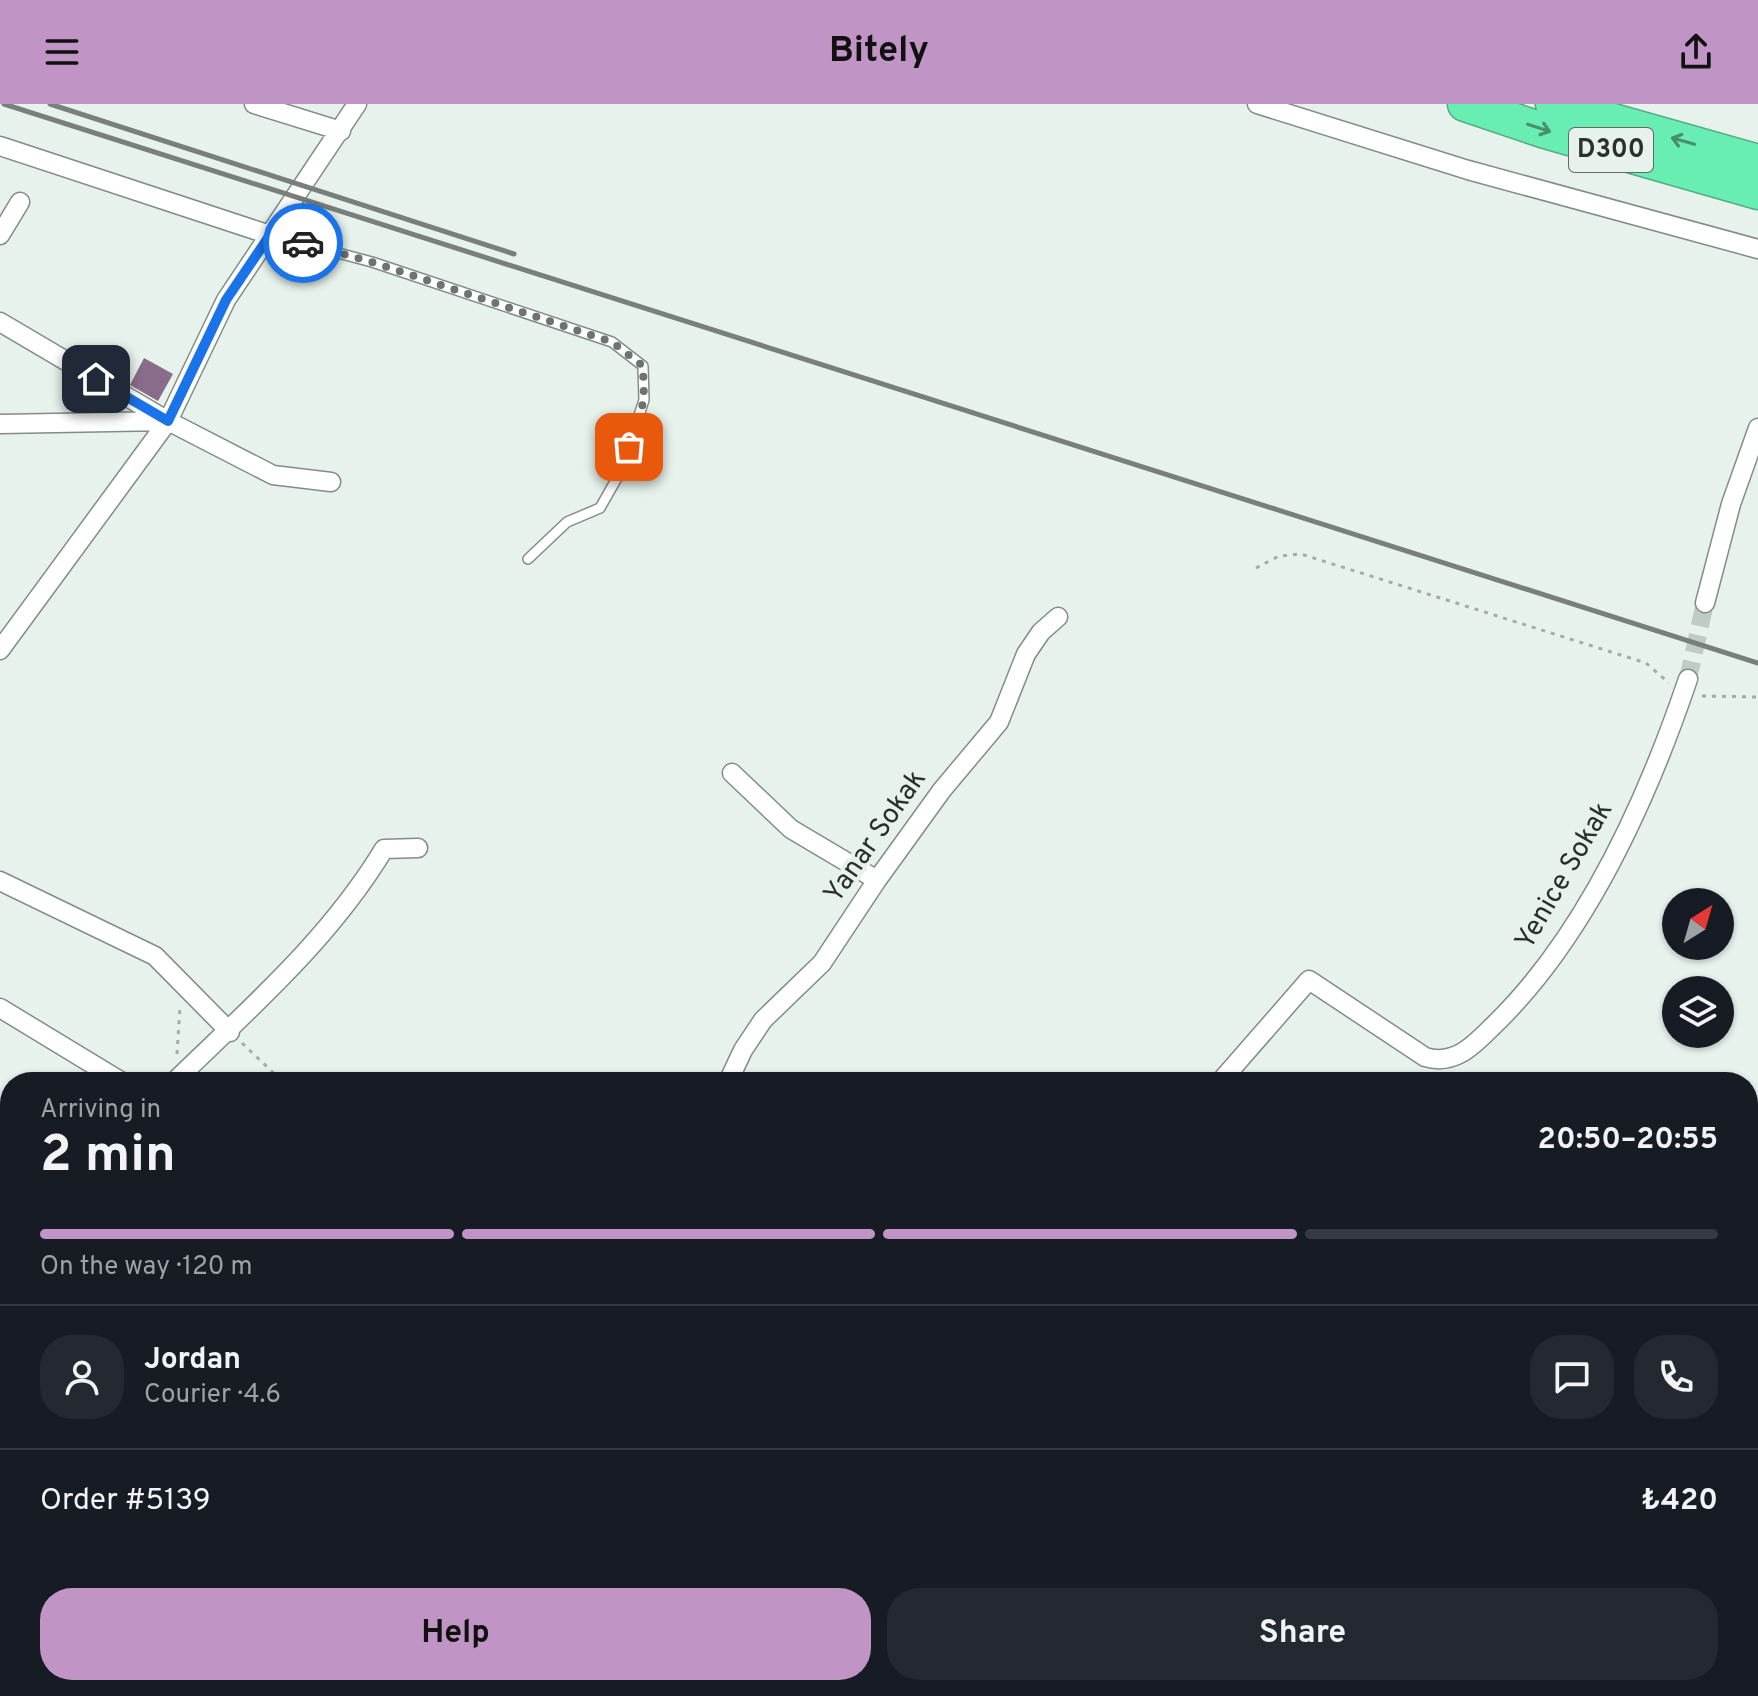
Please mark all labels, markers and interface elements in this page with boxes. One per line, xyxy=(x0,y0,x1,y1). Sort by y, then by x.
text: Bitely xyxy=(829,29,929,75)
icon: menu xyxy=(40,30,84,74)
icon: share xyxy=(1674,30,1718,74)
one-way arrow xyxy=(1526,122,1551,137)
road number: D300 xyxy=(1569,128,1653,172)
one-way arrow xyxy=(1670,133,1696,148)
courier xyxy=(263,203,343,283)
icon: car xyxy=(281,221,325,265)
pin xyxy=(62,345,130,413)
icon: home xyxy=(74,357,118,401)
pin xyxy=(595,413,663,481)
icon: bag xyxy=(607,425,651,469)
street label: Yanar Sokak xyxy=(817,763,935,911)
street label: Yenice Sokak xyxy=(1508,796,1622,956)
north arrow xyxy=(1662,888,1734,960)
map controls xyxy=(1662,888,1734,1048)
button: layers xyxy=(1662,976,1734,1048)
text: Arriving in xyxy=(40,1094,161,1127)
text: 20:50–20:55 xyxy=(1538,1122,1718,1159)
text: 2 min xyxy=(40,1124,176,1190)
text: On the way · 120 m xyxy=(40,1251,253,1284)
button: person xyxy=(40,1335,124,1419)
button: chat xyxy=(1530,1335,1614,1419)
button: phone xyxy=(1634,1335,1718,1419)
text: Jordan xyxy=(144,1342,241,1379)
text: Courier · 4.6 xyxy=(144,1379,281,1412)
text: Order #5139 xyxy=(40,1483,211,1520)
text: ₺420 xyxy=(1641,1483,1718,1520)
button: Help xyxy=(40,1588,871,1680)
button: Share xyxy=(887,1588,1718,1680)

